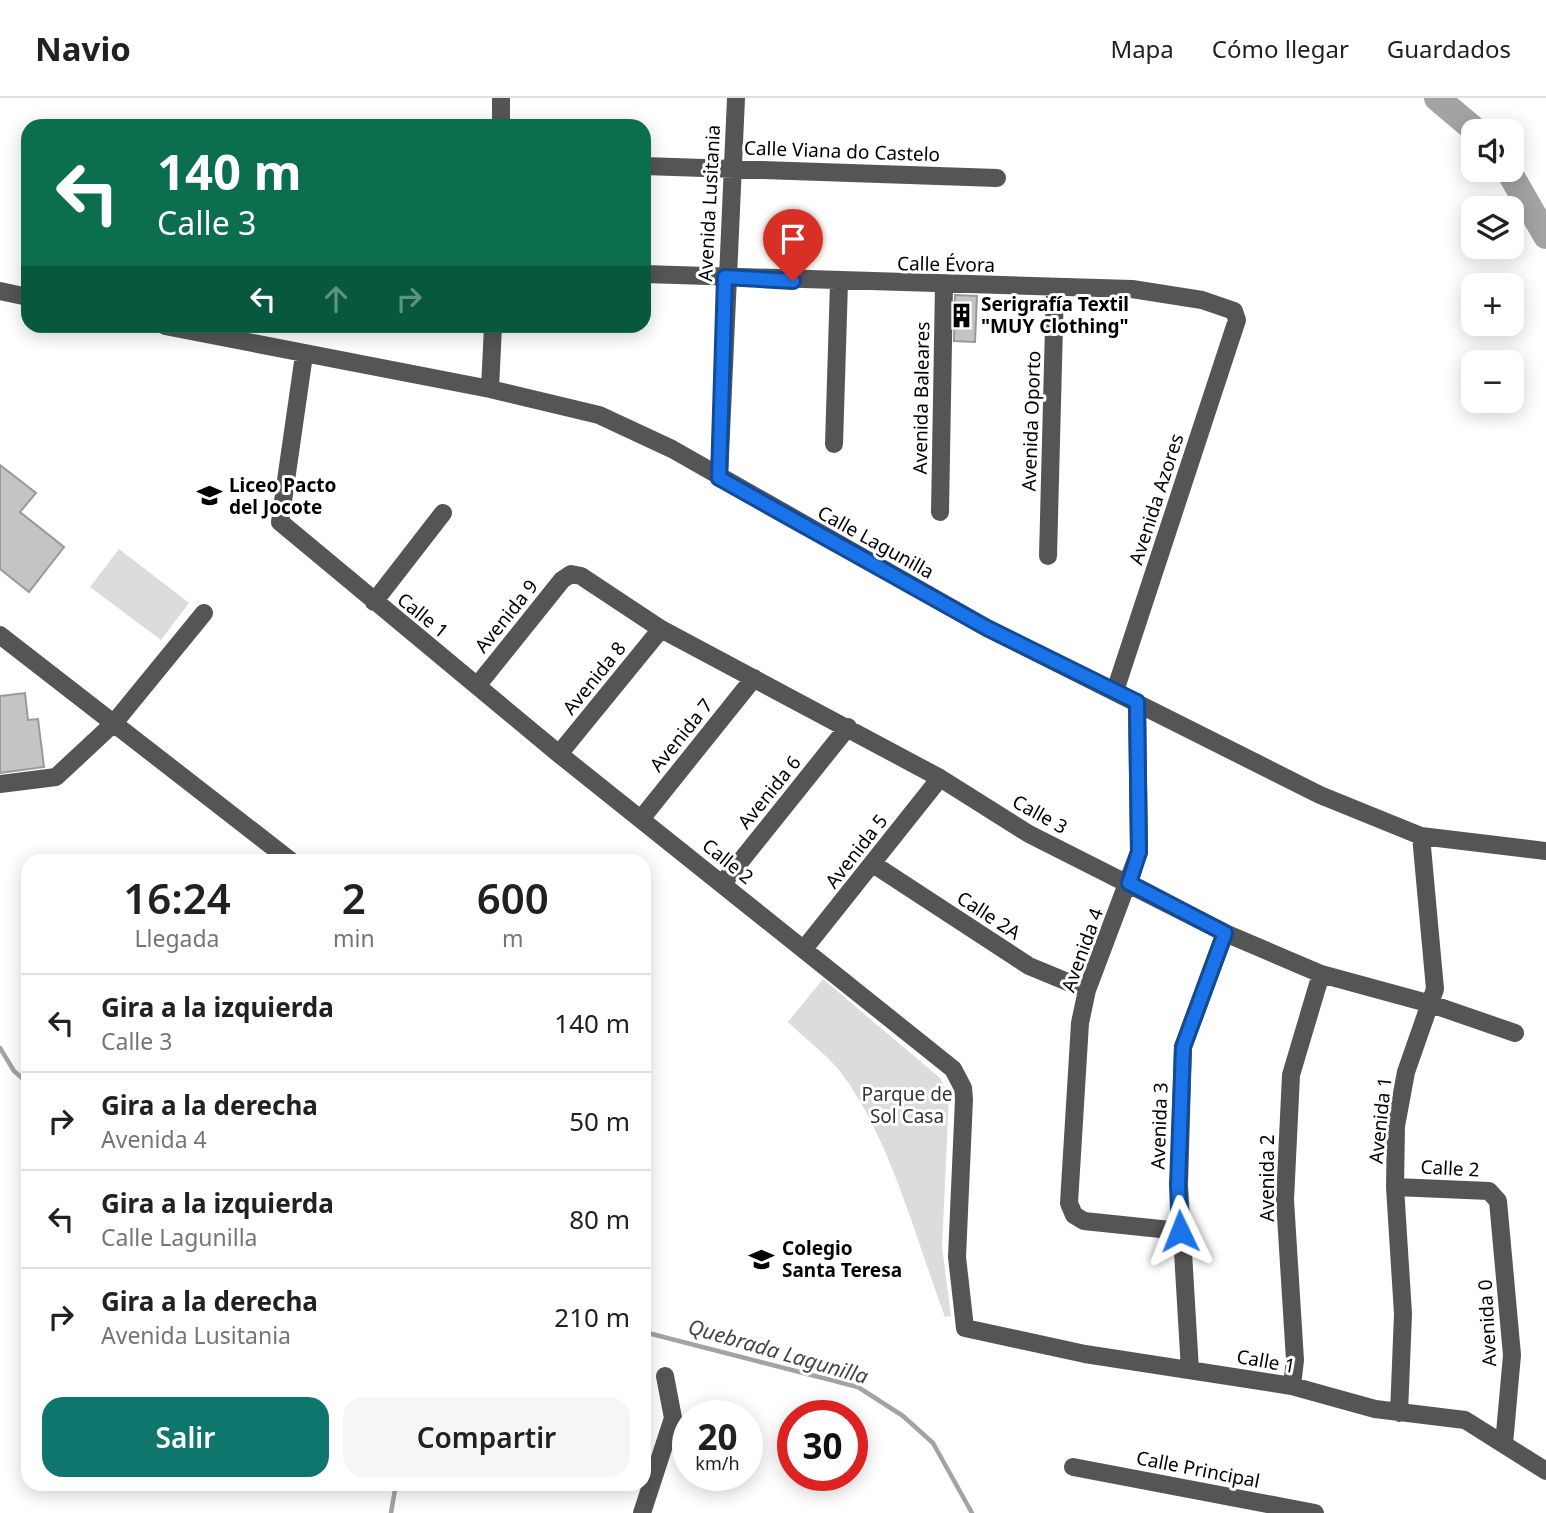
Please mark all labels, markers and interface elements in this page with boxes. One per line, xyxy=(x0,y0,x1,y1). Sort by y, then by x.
text: Navio xyxy=(35,26,131,71)
text: Mapa xyxy=(1110,32,1174,65)
text: Cómo llegar xyxy=(1212,32,1349,65)
text: Guardados xyxy=(1387,32,1511,65)
map controls xyxy=(1461,119,1524,413)
button: sound xyxy=(1461,119,1524,182)
street label: Avenida Lusitania xyxy=(692,124,726,282)
street label: Calle Viana do Castelo xyxy=(743,135,941,167)
text: 140 m xyxy=(157,138,302,204)
icon: left xyxy=(42,147,133,238)
button: layers xyxy=(1461,196,1524,259)
text: Calle 3 xyxy=(157,201,256,244)
pin xyxy=(763,209,823,281)
icon: arrive xyxy=(774,220,812,258)
street label: Calle Évora xyxy=(897,250,995,278)
button: + xyxy=(1461,273,1524,336)
icon: left xyxy=(244,280,282,318)
icon: ahead xyxy=(317,280,355,318)
icon: right xyxy=(390,280,428,318)
place label: Serigrafía Textil "MUY Clothing" xyxy=(981,291,1129,339)
building icon: Serigrafía Textil "MUY Clothing" xyxy=(947,301,975,329)
street label: Avenida Baleares xyxy=(907,321,935,475)
street label: Avenida Oporto xyxy=(1016,350,1046,492)
button: − xyxy=(1461,350,1524,413)
street label: Avenida Azores xyxy=(1123,430,1189,568)
place label: Liceo Pacto del Jocote xyxy=(229,472,336,520)
school or university icon: Liceo Pacto del Jocote xyxy=(195,482,223,510)
street label: Calle Lagunilla xyxy=(813,499,939,585)
street label: Avenida 9 xyxy=(468,574,544,658)
street label: Calle 1 xyxy=(392,586,454,644)
street label: Avenida 8 xyxy=(556,636,632,720)
street label: Avenida 7 xyxy=(643,693,719,777)
street label: Avenida 6 xyxy=(731,750,807,834)
street label: Calle 3 xyxy=(1008,788,1072,840)
street label: Avenida 5 xyxy=(819,809,893,893)
street label: Calle 2 xyxy=(697,832,759,890)
text: 16:24 xyxy=(123,869,231,926)
text: 2 xyxy=(342,869,366,926)
text: 600 xyxy=(477,869,549,926)
street label: Calle 2A xyxy=(952,885,1027,946)
street label: Avenida 4 xyxy=(1055,904,1109,995)
text: Llegada xyxy=(134,922,220,954)
text: min xyxy=(333,922,375,954)
text: m xyxy=(502,922,524,954)
text: Gira a la izquierda xyxy=(101,989,334,1025)
icon: left xyxy=(42,1004,80,1042)
text: 140 m xyxy=(554,1005,630,1041)
text: Calle 3 xyxy=(101,1025,172,1057)
street label: Avenida 1 xyxy=(1363,1075,1397,1165)
park label: Parque de Sol Casa xyxy=(861,1081,953,1129)
street label: Avenida 3 xyxy=(1144,1082,1174,1170)
text: Gira a la derecha xyxy=(101,1087,318,1123)
icon: right xyxy=(42,1102,80,1140)
text: 50 m xyxy=(569,1103,630,1139)
text: Avenida 4 xyxy=(101,1123,207,1155)
street label: Avenida 2 xyxy=(1254,1134,1280,1222)
street label: Calle 2 xyxy=(1420,1153,1480,1183)
text: Gira a la izquierda xyxy=(101,1185,334,1221)
position arrow xyxy=(1143,1194,1217,1268)
icon: left xyxy=(42,1200,80,1238)
text: 80 m xyxy=(569,1201,630,1237)
text: Calle Lagunilla xyxy=(101,1221,258,1253)
place label: Colegio Santa Teresa xyxy=(782,1235,902,1283)
school or university icon: Colegio Santa Teresa xyxy=(748,1245,776,1273)
street label: Avenida 0 xyxy=(1472,1279,1502,1367)
text: Gira a la derecha xyxy=(101,1283,318,1319)
icon: right xyxy=(42,1298,80,1336)
text: 210 m xyxy=(554,1299,630,1335)
water label: Quebrada Lagunilla xyxy=(685,1312,872,1390)
text: Avenida Lusitania xyxy=(101,1319,291,1351)
street label: Calle 1 xyxy=(1235,1343,1297,1379)
button: Salir xyxy=(42,1397,329,1477)
button: Compartir xyxy=(343,1397,630,1477)
speed limit sign: 30 xyxy=(777,1400,868,1491)
text: 20 xyxy=(697,1413,738,1460)
street label: Calle Principal xyxy=(1134,1444,1262,1494)
text: km/h xyxy=(695,1451,740,1475)

